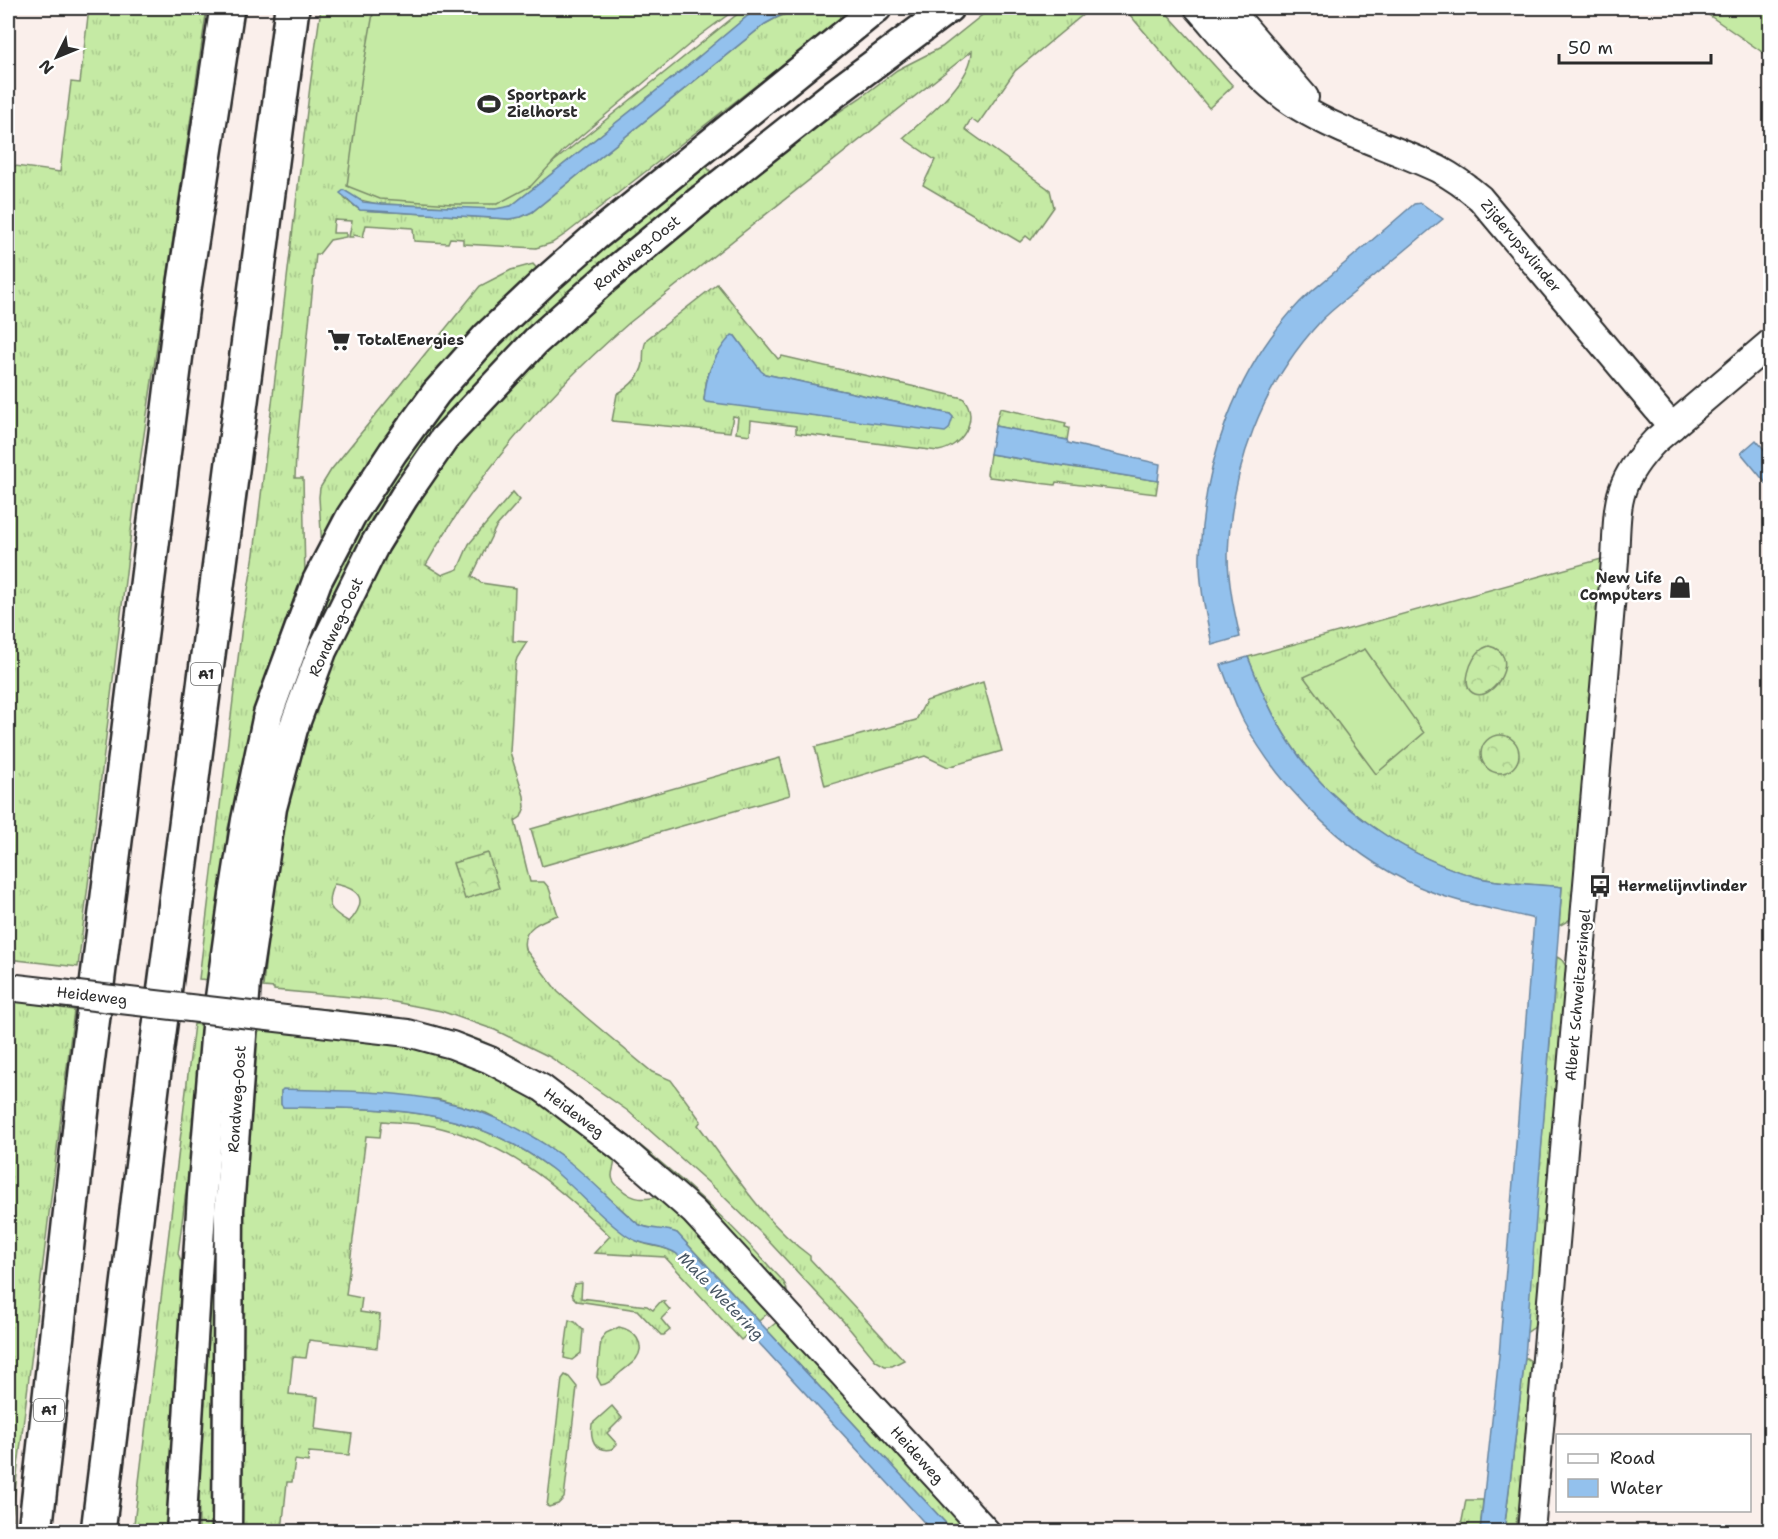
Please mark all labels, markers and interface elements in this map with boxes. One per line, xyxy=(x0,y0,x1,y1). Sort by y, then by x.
north arrow xyxy=(27,27,87,87)
scale bar xyxy=(1559,27,1710,65)
text: 50 m xyxy=(1568,36,1613,60)
text: N xyxy=(34,55,58,79)
place label: Sportpark Zielhorst xyxy=(507,85,587,122)
sports icon: Sportpark Zielhorst xyxy=(476,91,502,117)
street label: Zijderupsvlinder xyxy=(1476,195,1566,297)
street label: Rondweg-Oost xyxy=(589,211,685,295)
supermarket icon: TotalEnergies xyxy=(326,327,352,353)
place label: TotalEnergies xyxy=(357,330,464,350)
place label: New Life Computers xyxy=(1580,568,1662,605)
street label: Rondweg-Oost xyxy=(304,574,368,680)
shop icon: New Life Computers xyxy=(1667,574,1693,600)
road number: A1 xyxy=(191,663,221,685)
bus stop icon: Hermelijnvlinder xyxy=(1587,873,1613,899)
place label: Hermelijnvlinder xyxy=(1618,876,1747,896)
street label: Albert Schweitzersingel xyxy=(1561,908,1596,1082)
street label: Heideweg xyxy=(55,982,129,1010)
street label: Rondweg-Oost xyxy=(223,1045,251,1153)
street label: Heideweg xyxy=(540,1084,608,1142)
water label: Male Wetering xyxy=(673,1247,769,1345)
road number: A1 xyxy=(34,1399,64,1421)
street label: Heideweg xyxy=(886,1422,948,1488)
legend xyxy=(1556,1434,1751,1512)
text: Road xyxy=(1610,1446,1655,1470)
text: Water xyxy=(1610,1476,1663,1500)

